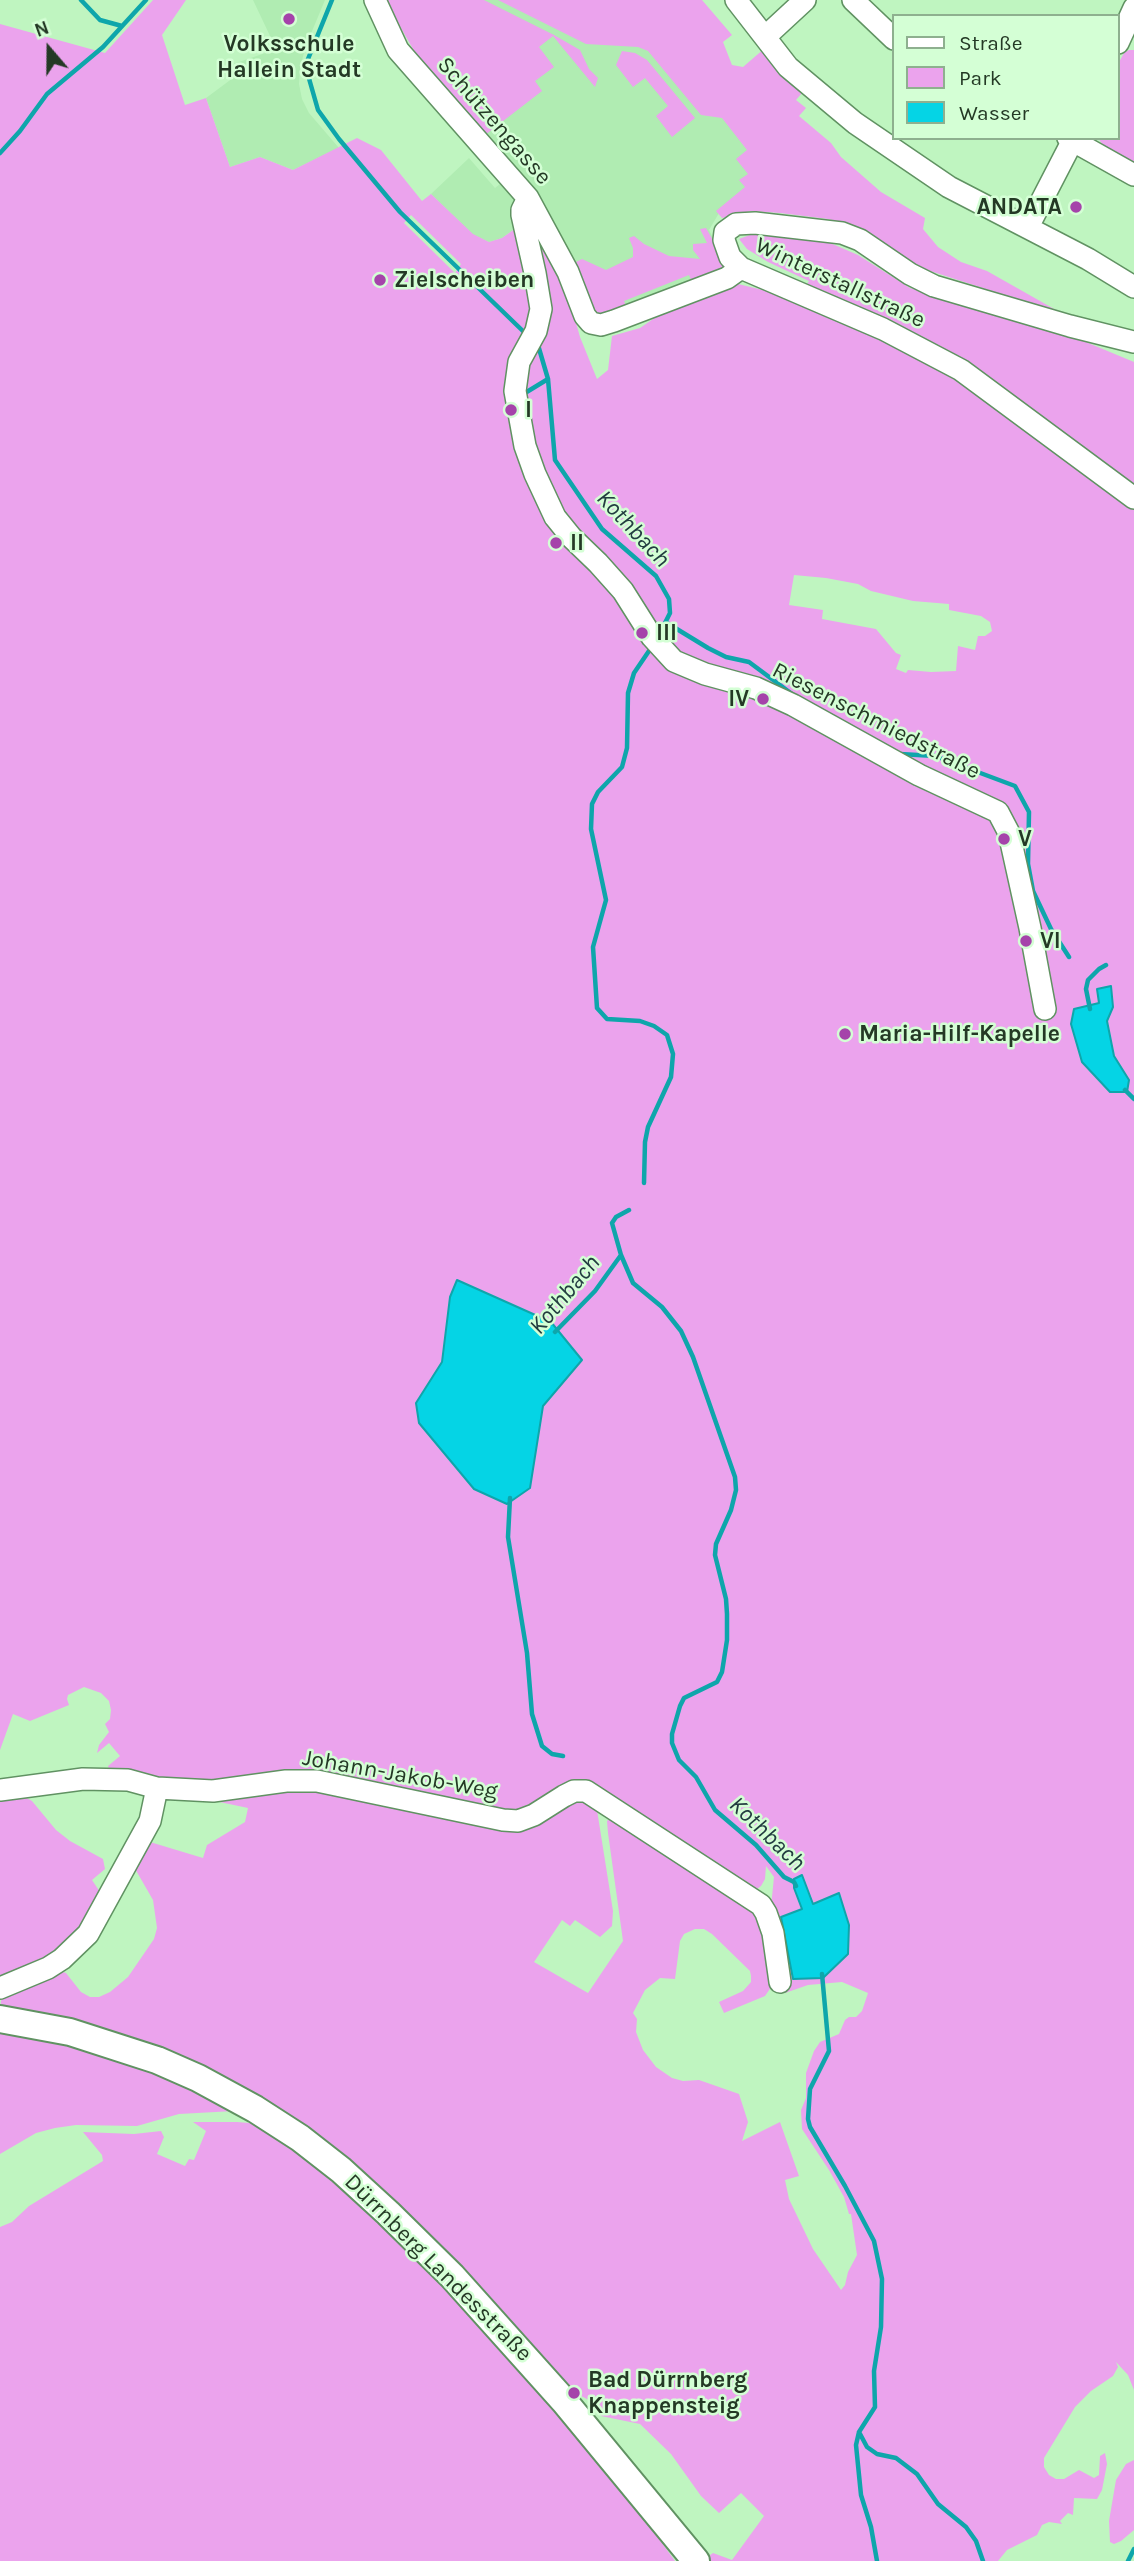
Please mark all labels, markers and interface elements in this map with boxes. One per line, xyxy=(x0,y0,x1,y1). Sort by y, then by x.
marker: Volksschule Hallein Stadt xyxy=(281,11,297,27)
north arrow xyxy=(14,14,84,84)
legend xyxy=(892,14,1120,140)
text: N xyxy=(32,17,52,42)
place label: Volksschule Hallein Stadt xyxy=(217,30,361,84)
text: Straße xyxy=(959,31,1022,55)
street label: Schützengasse xyxy=(431,51,557,191)
text: Park xyxy=(959,66,1002,90)
text: Wasser xyxy=(959,101,1029,125)
place label: ANDATA xyxy=(976,193,1062,221)
marker: ANDATA xyxy=(1068,199,1084,215)
street label: Winterstallstraße xyxy=(751,232,929,334)
place label: Zielscheiben xyxy=(394,266,534,294)
marker: Zielscheiben xyxy=(372,272,388,288)
place label: I xyxy=(525,396,532,424)
marker: I xyxy=(503,402,519,418)
water label: Kothbach xyxy=(590,484,676,574)
place label: II xyxy=(570,529,584,557)
marker: II xyxy=(548,535,564,551)
place label: III xyxy=(656,619,677,647)
marker: III xyxy=(634,625,650,641)
street label: Riesenschmiedstraße xyxy=(767,657,985,785)
place label: IV xyxy=(728,685,749,713)
marker: IV xyxy=(755,691,771,707)
place label: V xyxy=(1018,825,1032,853)
marker: V xyxy=(996,831,1012,847)
place label: VI xyxy=(1040,927,1061,955)
marker: VI xyxy=(1018,933,1034,949)
place label: Maria-Hilf-Kapelle xyxy=(859,1020,1060,1048)
marker: Maria-Hilf-Kapelle xyxy=(837,1026,853,1042)
water label: Kothbach xyxy=(523,1249,607,1341)
street label: Johann-Jakob-Weg xyxy=(300,1744,500,1806)
water label: Kothbach xyxy=(723,1791,811,1877)
street label: Dürrnberg Landesstraße xyxy=(338,2168,538,2368)
place label: Bad Dürrnberg Knappensteig xyxy=(588,2366,747,2420)
marker: Bad Dürrnberg Knappensteig xyxy=(566,2385,582,2401)

